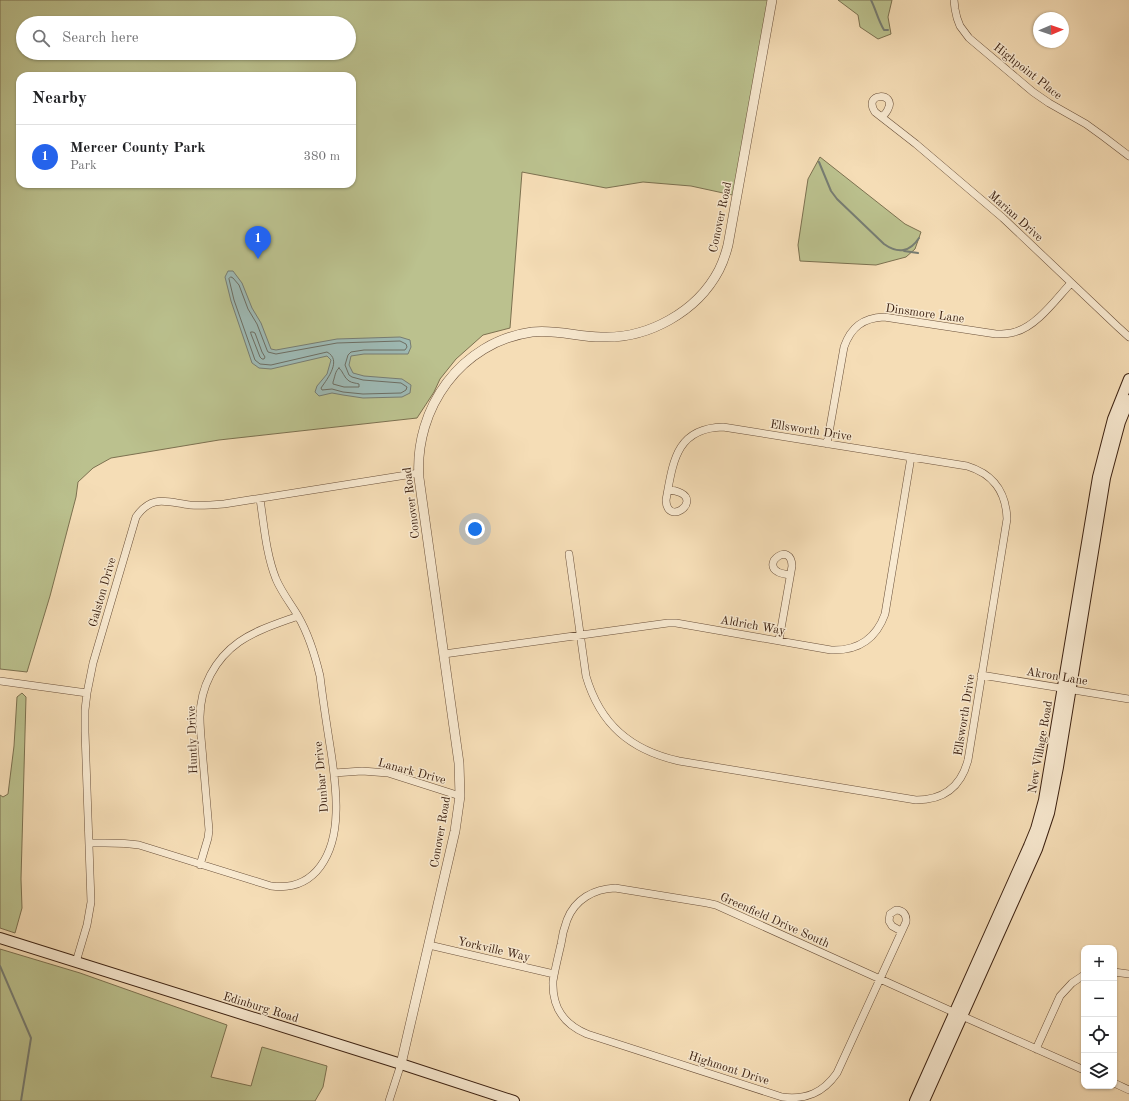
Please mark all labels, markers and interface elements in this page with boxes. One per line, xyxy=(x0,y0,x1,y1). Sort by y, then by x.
north arrow xyxy=(1033,12,1069,48)
search box xyxy=(16,16,356,60)
icon: search xyxy=(30,27,52,49)
text: Search here xyxy=(62,31,139,46)
street label: Highpoint Place xyxy=(991,41,1064,102)
text: Nearby xyxy=(32,90,87,107)
text: Mercer County Park xyxy=(70,141,206,156)
text: 1 xyxy=(41,150,49,163)
text: 380 m xyxy=(303,150,340,163)
text: Park xyxy=(70,159,97,172)
street label: Conover Road xyxy=(708,181,734,254)
street label: Marian Drive xyxy=(986,189,1045,245)
pin: 1 xyxy=(245,226,271,259)
street label: Dinsmore Lane xyxy=(885,303,966,326)
street label: Ellsworth Drive xyxy=(769,419,853,443)
street label: Conover Road xyxy=(402,466,422,539)
your location xyxy=(465,519,485,539)
street label: Galston Drive xyxy=(87,556,119,628)
street label: Aldrich Way xyxy=(719,614,787,638)
street label: Akron Lane xyxy=(1025,666,1089,688)
street label: Ellsworth Drive xyxy=(953,673,977,757)
street label: New Village Road xyxy=(1027,700,1055,794)
street label: Huntly Drive xyxy=(186,705,200,774)
street label: Dunbar Drive xyxy=(313,740,331,813)
street label: Lanark Drive xyxy=(377,757,447,787)
street label: Conover Road xyxy=(429,796,453,869)
street label: Greenfield Drive South xyxy=(718,891,832,951)
street label: Yorkville Way xyxy=(456,936,532,964)
map controls xyxy=(1081,945,1117,1089)
button: + xyxy=(1081,945,1117,981)
button: − xyxy=(1081,981,1117,1017)
street label: Edinburg Road xyxy=(222,991,300,1025)
button: locate xyxy=(1081,1017,1117,1053)
street label: Highmont Drive xyxy=(687,1050,771,1088)
button: layers xyxy=(1081,1053,1117,1089)

